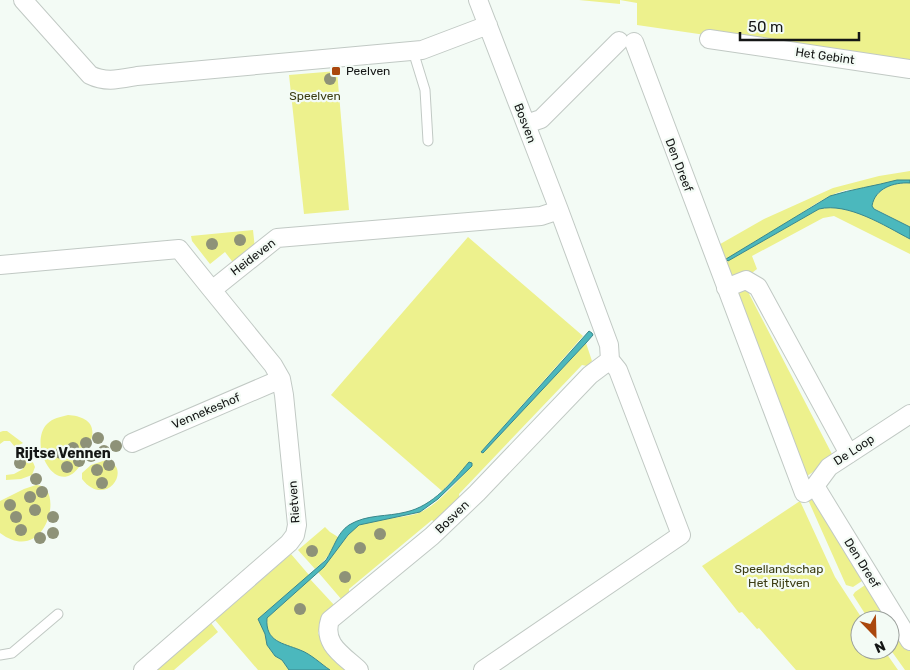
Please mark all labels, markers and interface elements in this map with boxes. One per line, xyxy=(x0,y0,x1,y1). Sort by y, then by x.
scale bar xyxy=(740,10,859,42)
text: 50 m xyxy=(748,18,783,36)
street label: Het Gebint xyxy=(794,45,856,67)
place label: Peelven xyxy=(346,64,390,78)
marker: Peelven xyxy=(330,65,342,77)
park label: Speelven xyxy=(289,89,341,103)
street label: Bosven xyxy=(511,101,539,145)
street label: Den Dreef xyxy=(662,136,696,194)
street label: Heideven xyxy=(228,236,278,278)
street label: Vennekeshof xyxy=(170,390,243,432)
street label: De Loop xyxy=(831,432,877,468)
district label: Rijtse Vennen xyxy=(15,445,111,462)
street label: Rietven xyxy=(286,480,302,524)
street label: Bosven xyxy=(432,498,472,536)
street label: Den Dreef xyxy=(841,536,883,591)
park label: Speellandschap Het Rijtven xyxy=(735,562,823,590)
north arrow xyxy=(850,610,900,660)
text: N xyxy=(872,637,888,656)

